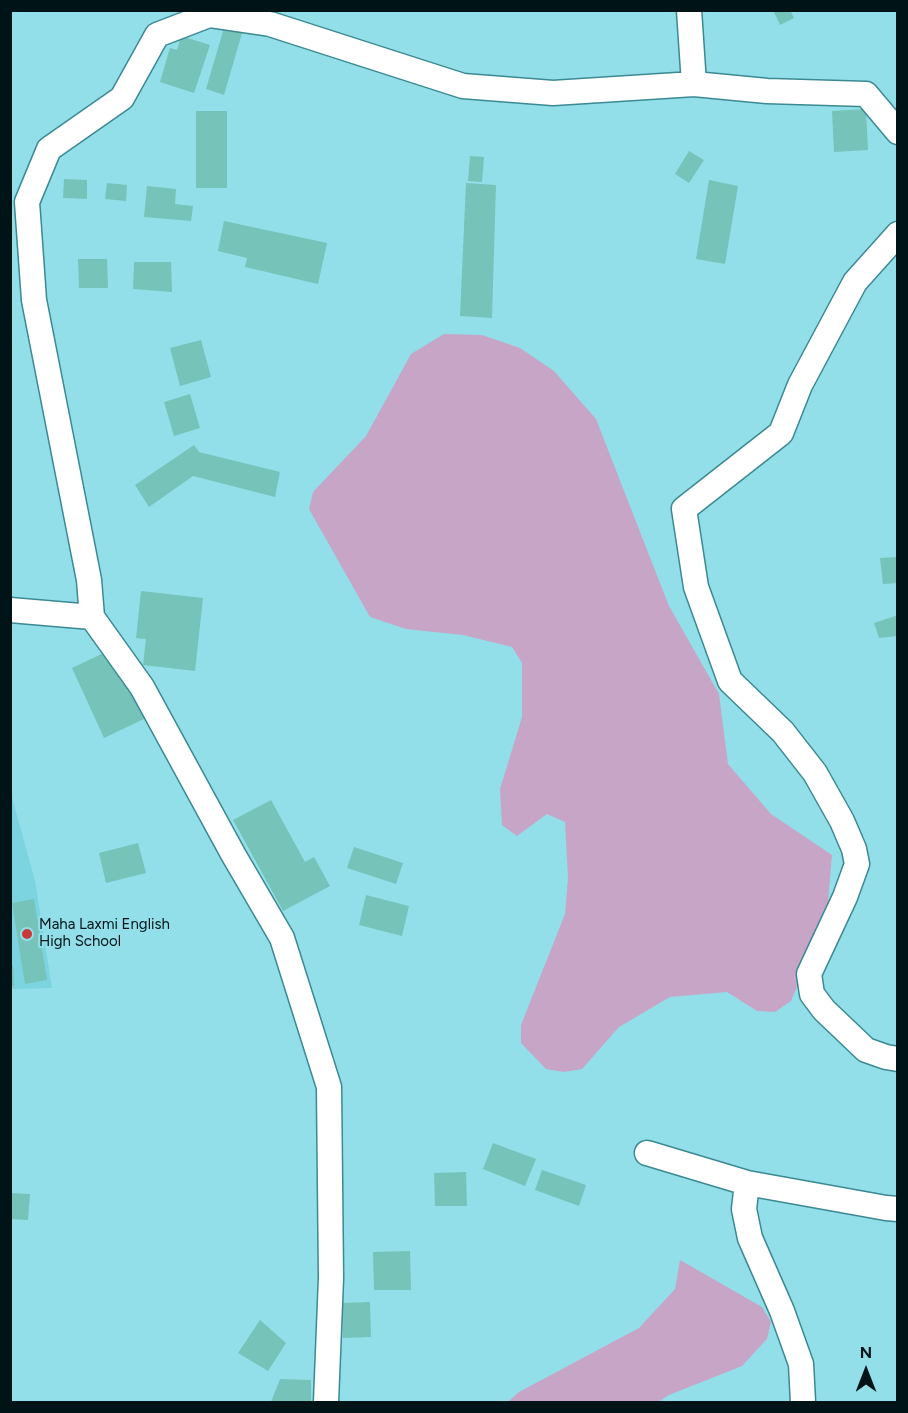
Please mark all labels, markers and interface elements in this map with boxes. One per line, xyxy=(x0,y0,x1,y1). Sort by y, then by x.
place label: Maha Laxmi English High School xyxy=(39,916,170,951)
marker: Maha Laxmi English High School xyxy=(20,927,34,941)
north arrow xyxy=(836,1341,896,1401)
text: N xyxy=(860,1343,872,1362)

